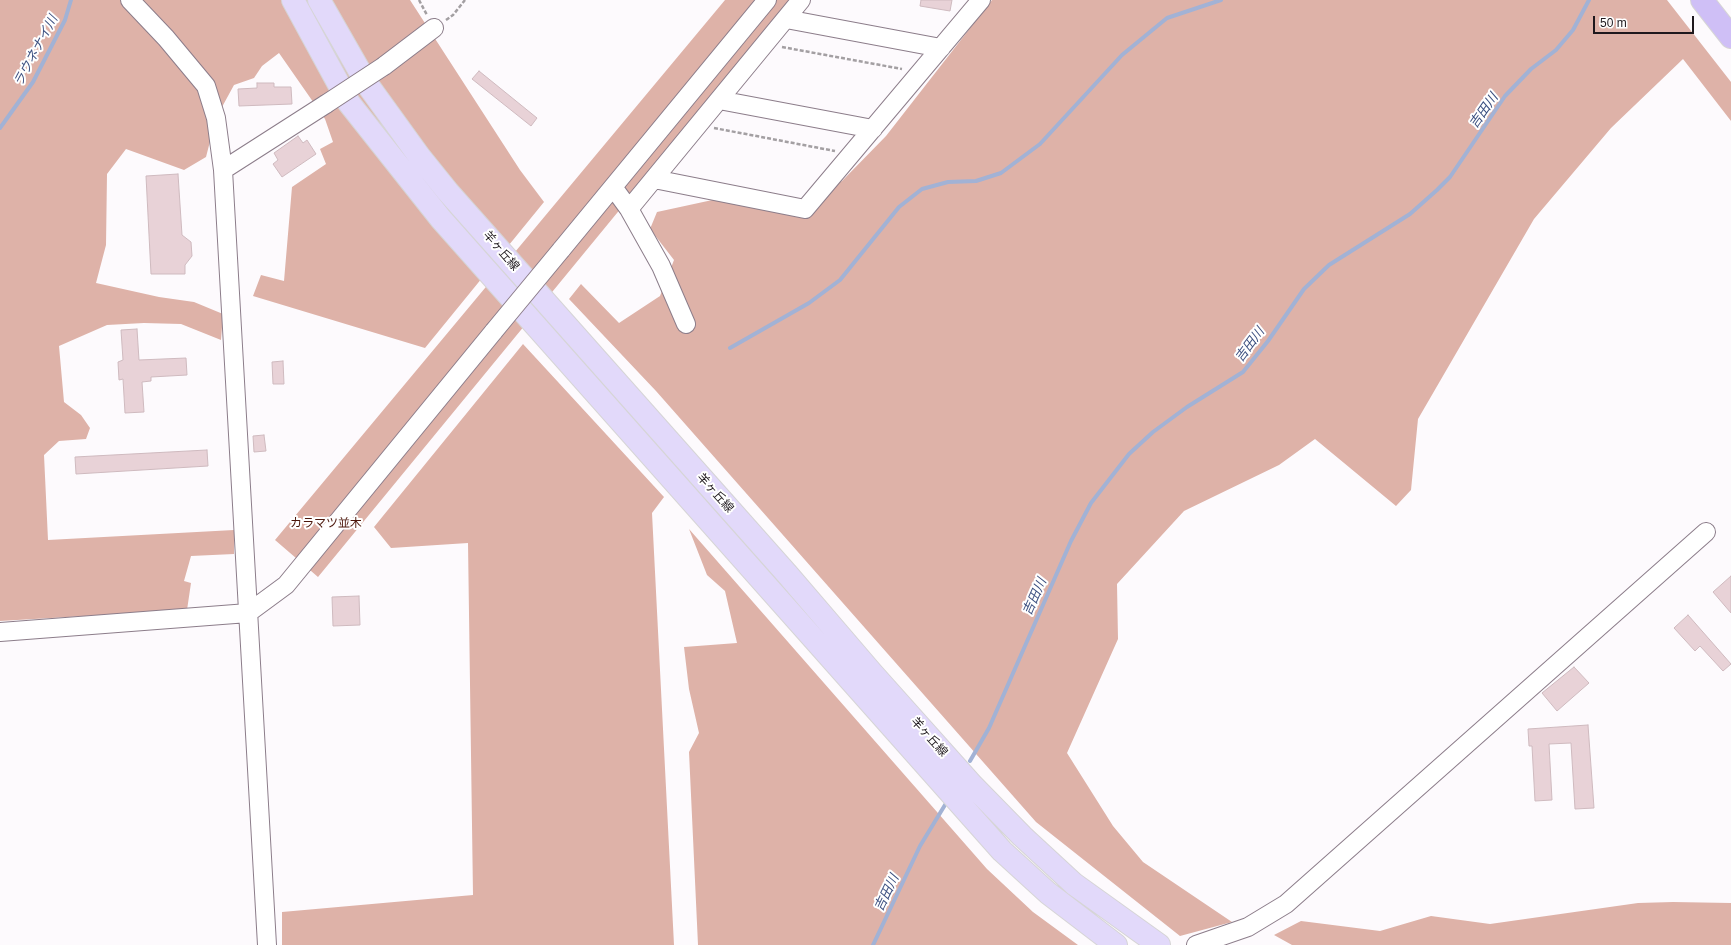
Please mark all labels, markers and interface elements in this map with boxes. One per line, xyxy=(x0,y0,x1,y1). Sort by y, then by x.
scale bar xyxy=(1595,8,1696,34)
water label: ラウネナイ川 xyxy=(11,13,61,89)
text: 50 m xyxy=(1600,16,1627,30)
water label: 吉田川 xyxy=(1466,91,1502,131)
street label: 羊ヶ丘線 xyxy=(480,228,522,274)
water label: 吉田川 xyxy=(1232,325,1268,365)
street label: 羊ヶ丘線 xyxy=(694,470,736,516)
park label: カラマツ並木 xyxy=(290,517,362,531)
water label: 吉田川 xyxy=(1020,576,1050,618)
street label: 羊ヶ丘線 xyxy=(908,714,950,760)
water label: 吉田川 xyxy=(871,872,903,914)

